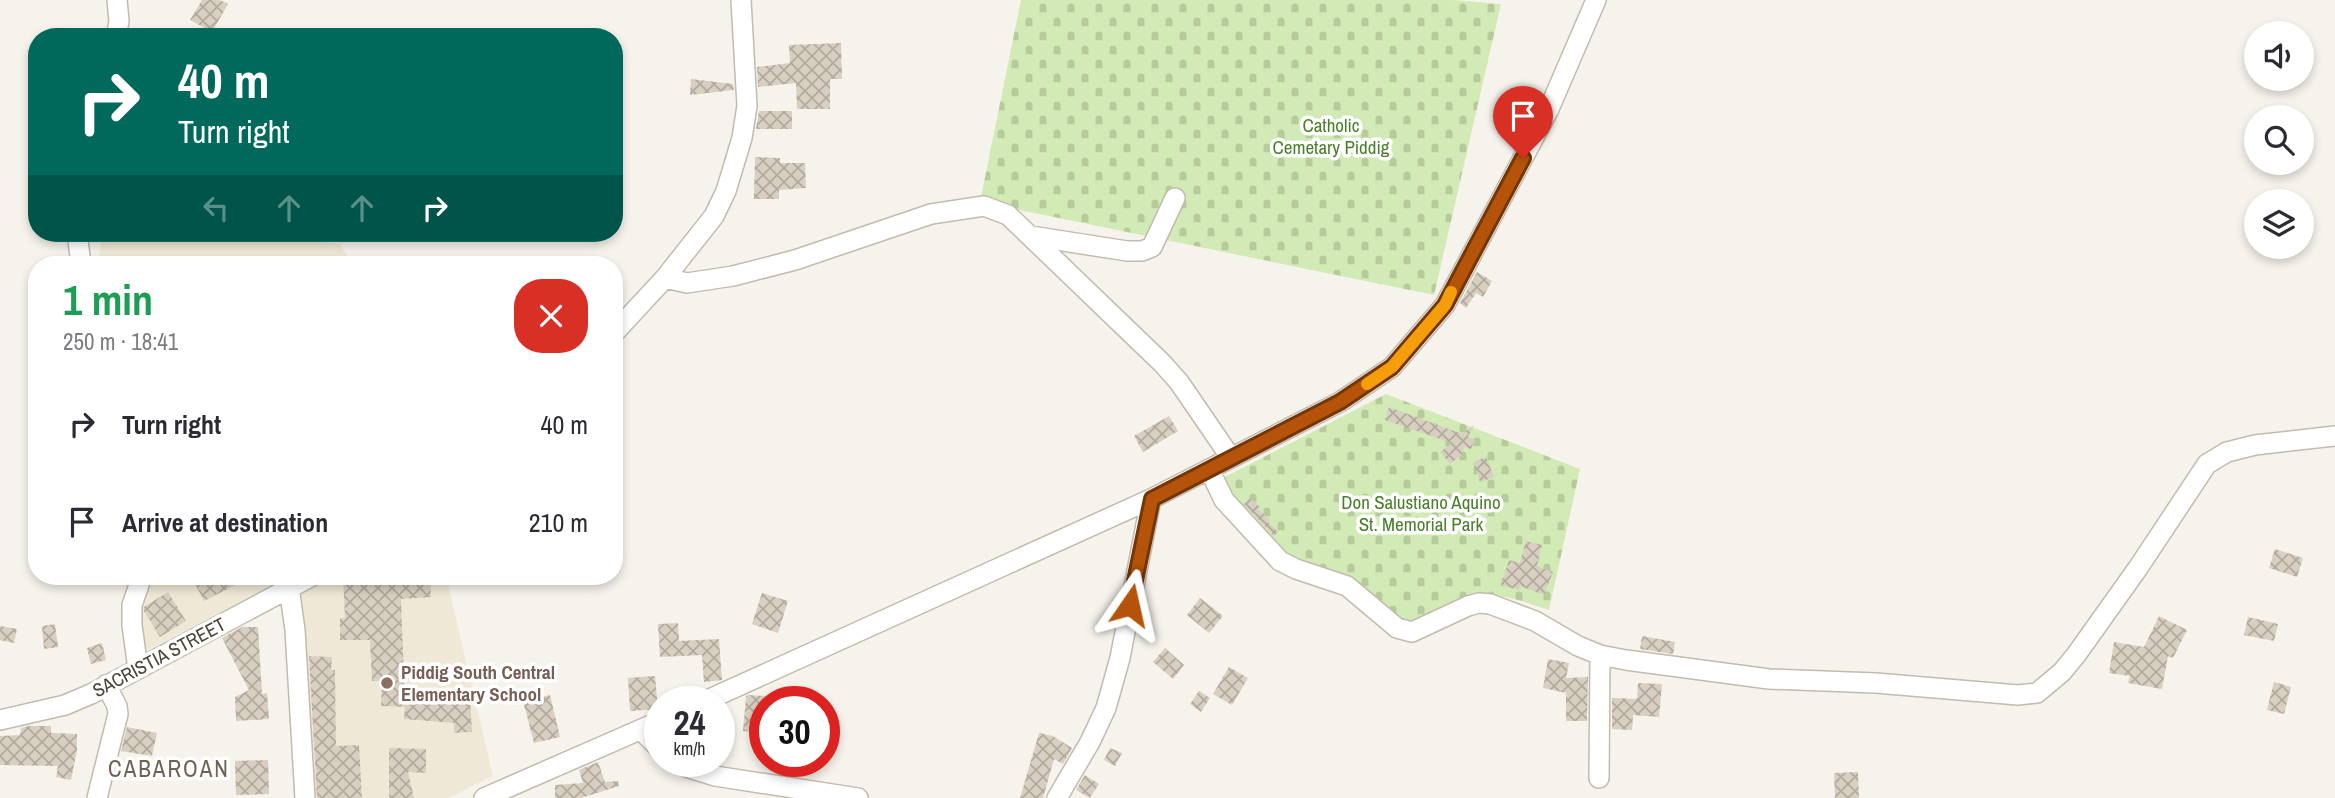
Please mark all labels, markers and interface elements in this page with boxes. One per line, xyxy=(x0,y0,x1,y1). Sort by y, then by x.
map controls xyxy=(2244,21,2314,259)
button: sound xyxy=(2244,21,2314,91)
text: 40 m xyxy=(178,47,270,113)
icon: right xyxy=(63,56,154,147)
pin xyxy=(1493,86,1553,158)
icon: arrive xyxy=(1504,97,1542,135)
button: search xyxy=(2244,105,2314,175)
text: Turn right xyxy=(178,110,290,153)
park label: Catholic Cemetary Piddig xyxy=(1273,112,1390,160)
icon: left xyxy=(197,189,235,227)
icon: ahead xyxy=(270,189,308,227)
icon: ahead xyxy=(343,189,381,227)
icon: right xyxy=(416,189,454,227)
button: layers xyxy=(2244,189,2314,259)
text: 1 min xyxy=(63,272,153,328)
button: close xyxy=(514,279,588,353)
text: 250 m · 18:41 xyxy=(63,326,178,357)
icon: right xyxy=(63,405,101,443)
text: Turn right xyxy=(122,407,221,442)
text: 40 m xyxy=(541,407,588,442)
park label: Don Salustiano Aquino St. Memorial Park xyxy=(1341,489,1501,537)
icon: arrive xyxy=(63,503,101,541)
text: Arrive at destination xyxy=(122,505,328,540)
text: 210 m xyxy=(529,505,588,540)
position arrow xyxy=(1093,568,1167,642)
street label: SACRISTIA STREET xyxy=(88,611,231,703)
place label: Piddig South Central Elementary School xyxy=(401,659,555,707)
marker: Piddig South Central Elementary School xyxy=(379,675,395,691)
speed limit sign: 30 xyxy=(749,686,840,777)
text: 24 xyxy=(674,699,705,746)
text: km/h xyxy=(674,736,706,761)
district label: CABAROAN xyxy=(108,753,230,784)

